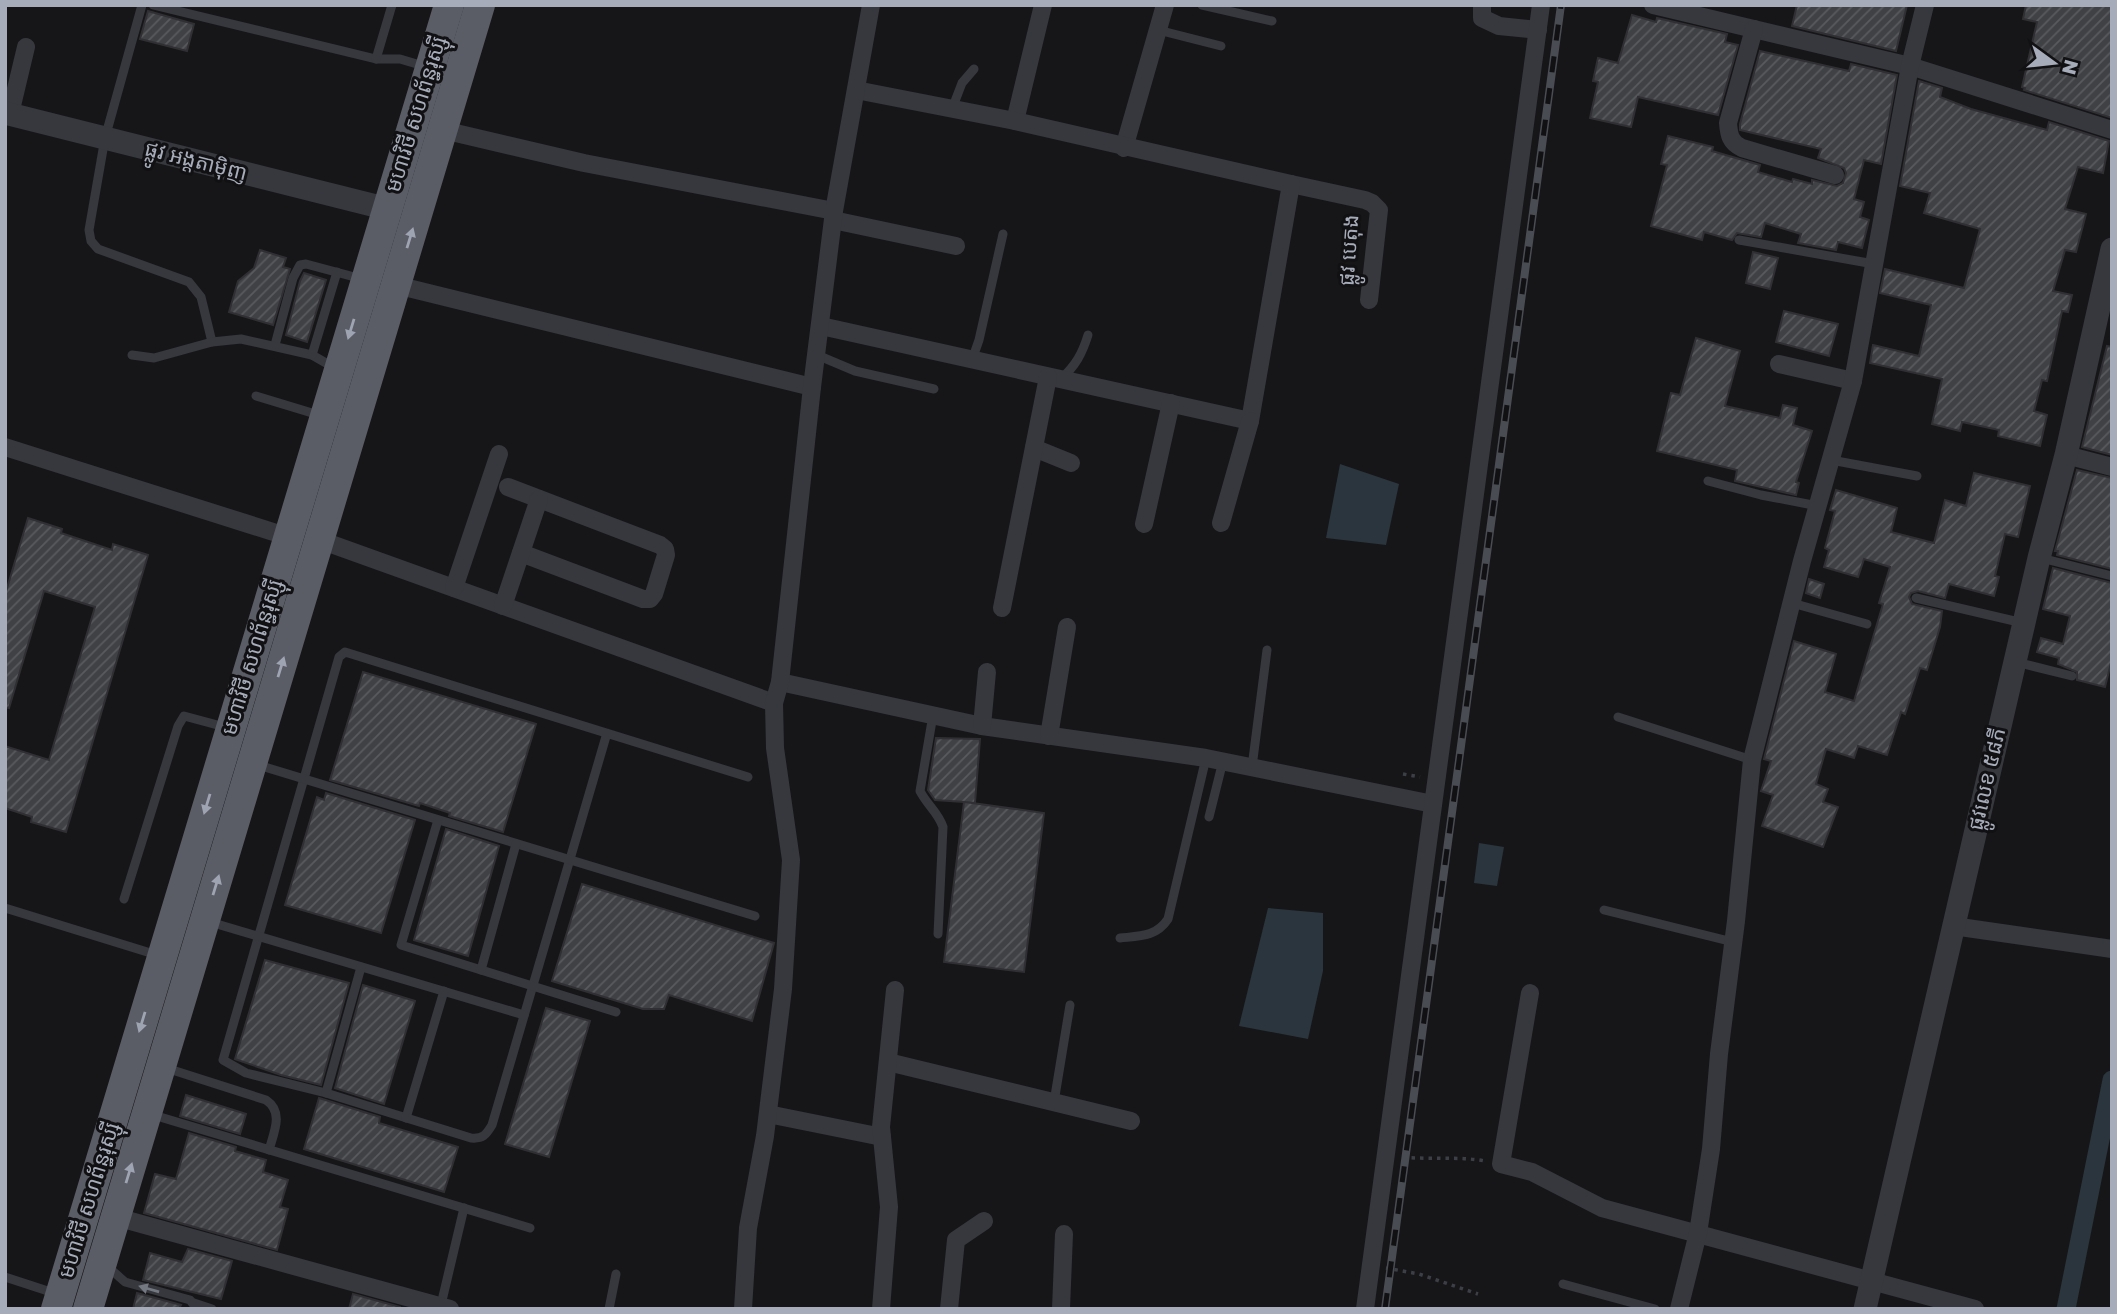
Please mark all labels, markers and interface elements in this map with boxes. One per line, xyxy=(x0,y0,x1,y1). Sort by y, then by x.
north arrow xyxy=(2019,28,2089,98)
street label: មហាវិថី សហព័ន្ធរុស្ស៊ី xyxy=(379,33,457,197)
text: N xyxy=(2058,58,2084,77)
street label: ផ្លូវ អង្តតាម៉ិញ xyxy=(141,135,250,192)
street label: ផ្លូវ បេតុង xyxy=(1333,213,1371,287)
one-way arrow xyxy=(406,227,416,248)
one-way arrow xyxy=(346,318,356,339)
street label: មហាវិថី សហព័ន្ធរុស្ស៊ី xyxy=(215,576,293,740)
one-way arrow xyxy=(277,656,287,677)
street label: ផ្លូវលេខ ៥៨ភី xyxy=(1962,725,2017,834)
one-way arrow xyxy=(202,794,212,815)
one-way arrow xyxy=(211,874,221,895)
one-way arrow xyxy=(137,1012,147,1033)
street label: មហាវិថី សហព័ន្ធរុស្ស៊ី xyxy=(52,1119,130,1283)
one-way arrow xyxy=(125,1162,135,1183)
one-way arrow xyxy=(138,1283,159,1293)

